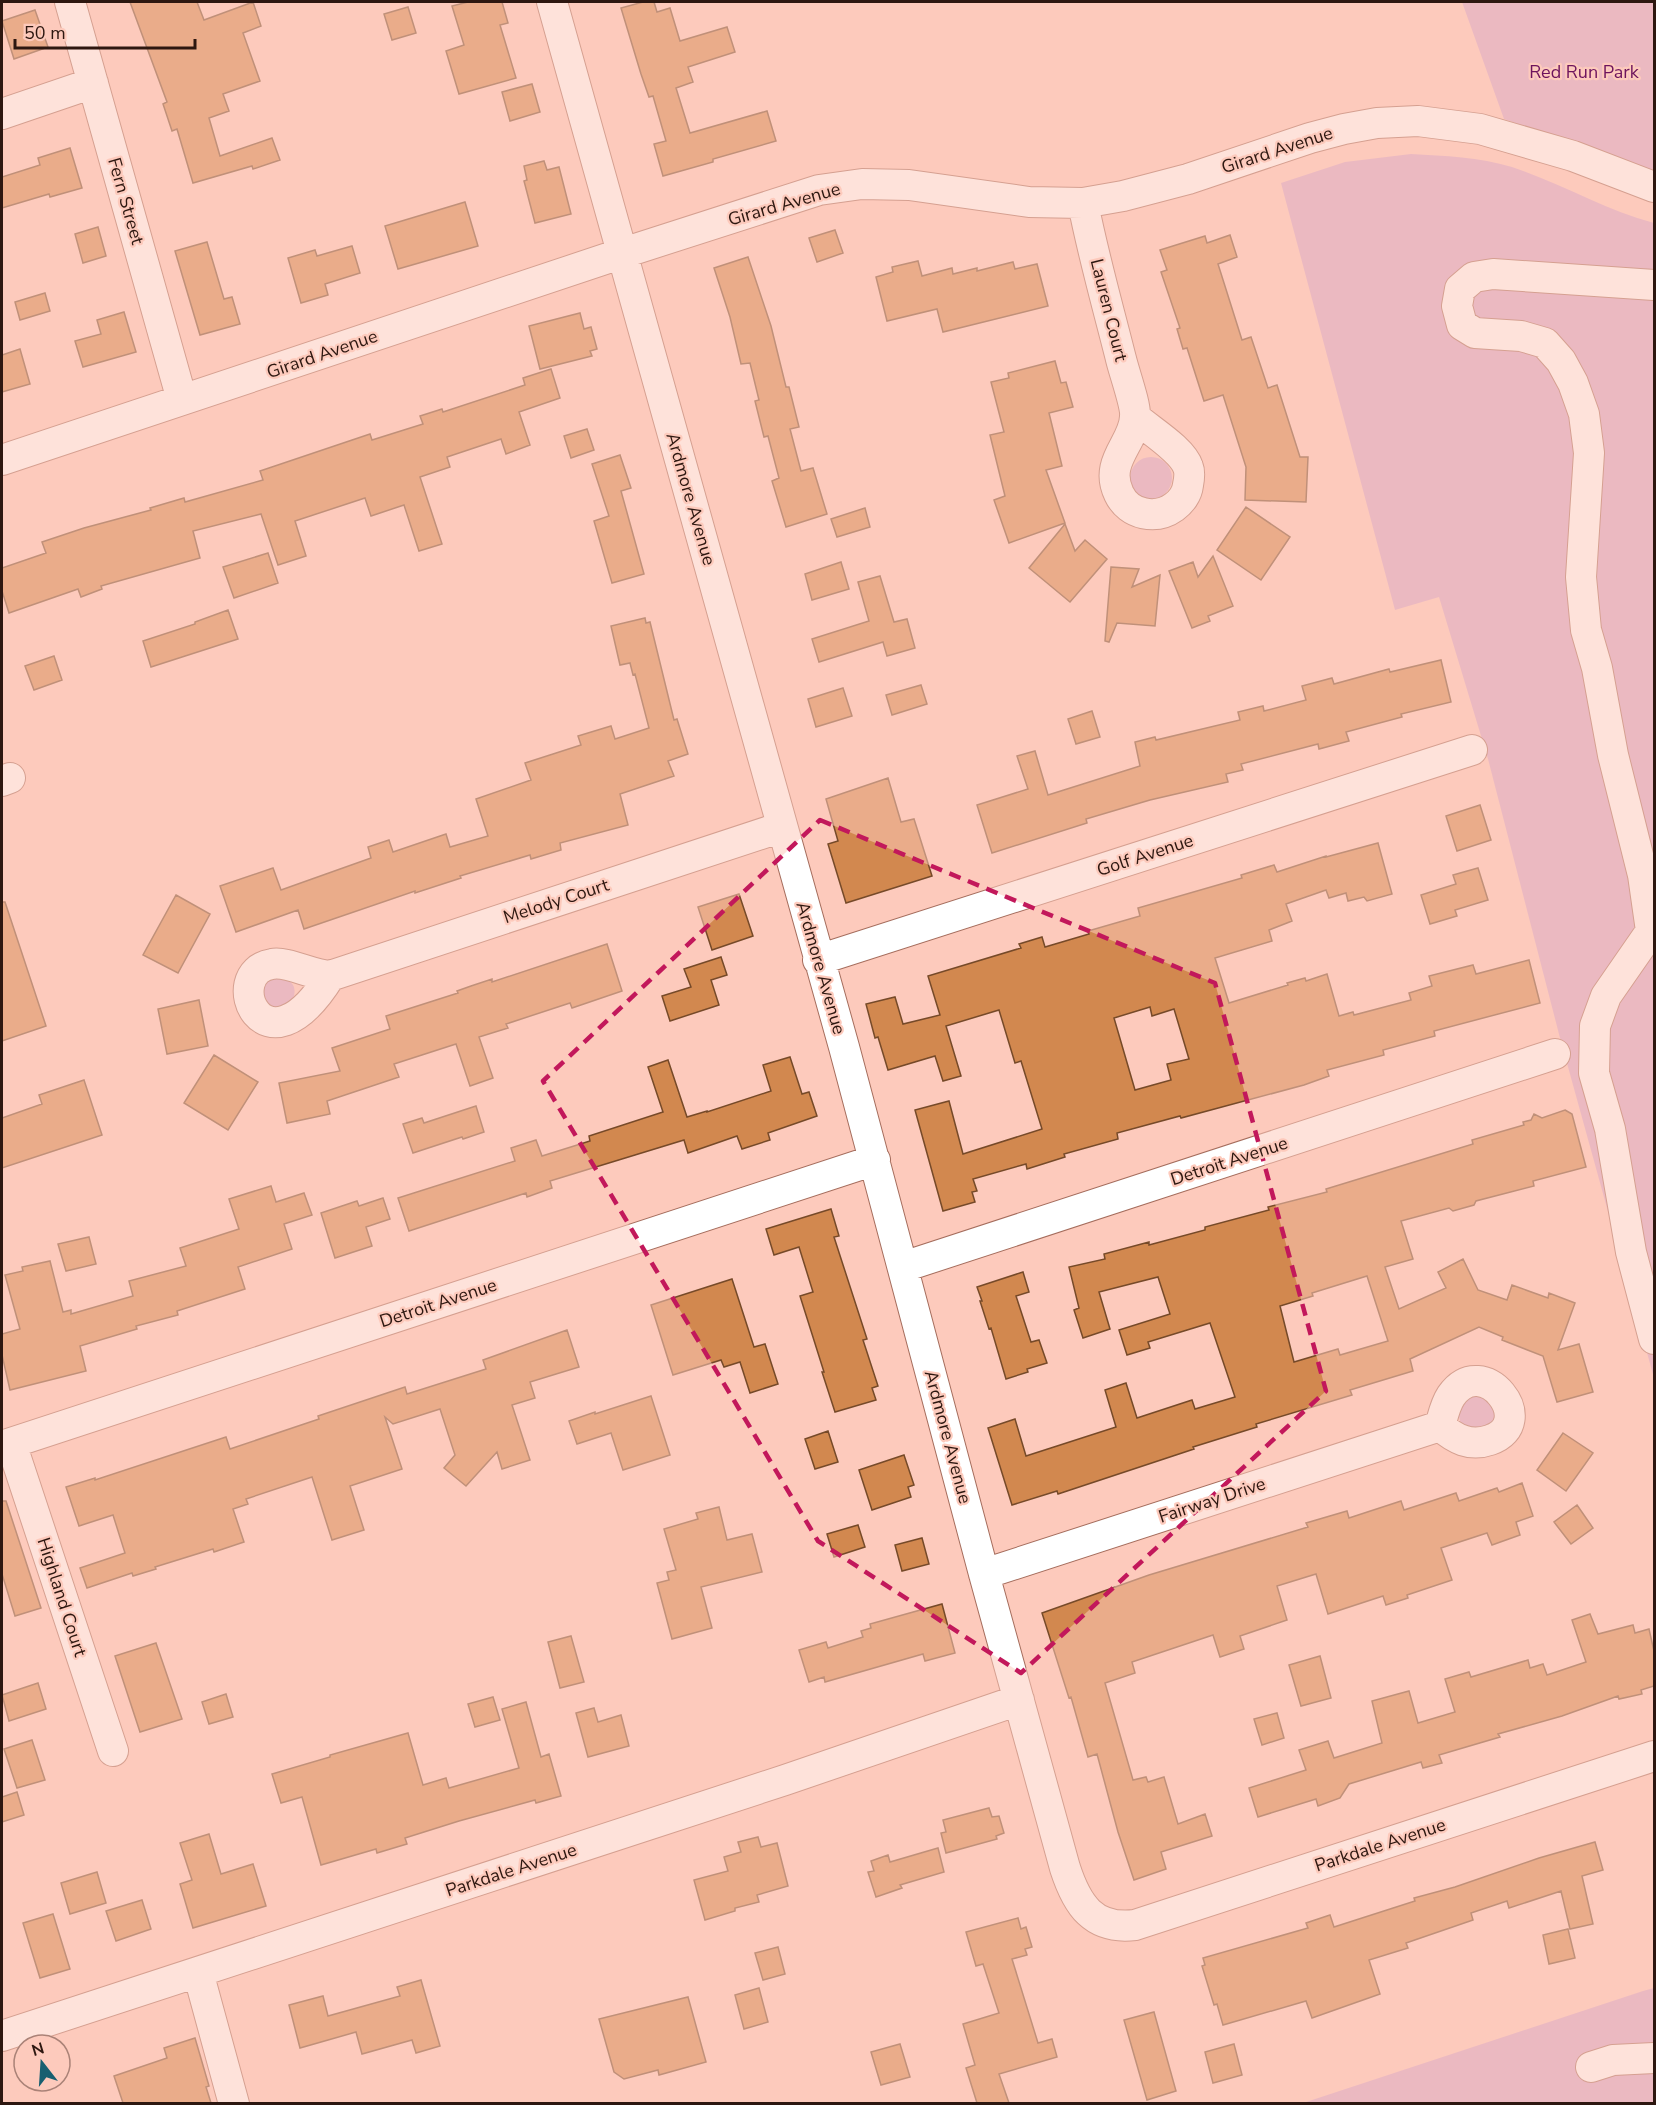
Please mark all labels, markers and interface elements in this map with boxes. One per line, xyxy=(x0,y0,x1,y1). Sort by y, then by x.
scale bar xyxy=(15,12,195,50)
text: 50 m xyxy=(24,21,66,45)
park label: Red Run Park xyxy=(1529,60,1640,84)
street label: Girard Avenue xyxy=(1218,121,1336,179)
street label: Fern Street xyxy=(102,155,150,248)
street label: Girard Avenue xyxy=(725,176,843,232)
street label: Lauren Court xyxy=(1085,256,1134,365)
street label: Girard Avenue xyxy=(263,324,381,384)
street label: Ardmore Avenue xyxy=(661,430,721,568)
street label: Golf Avenue xyxy=(1094,828,1196,882)
street label: Melody Court xyxy=(500,872,612,929)
street label: Ardmore Avenue xyxy=(791,899,851,1037)
street label: Detroit Avenue xyxy=(1167,1131,1291,1191)
street label: Detroit Avenue xyxy=(376,1273,500,1333)
street label: Ardmore Avenue xyxy=(919,1368,977,1506)
street label: Fairway Drive xyxy=(1155,1471,1269,1529)
street label: Highland Court xyxy=(31,1534,93,1660)
street label: Parkdale Avenue xyxy=(1311,1813,1449,1877)
street label: Parkdale Avenue xyxy=(442,1838,580,1902)
north arrow xyxy=(12,2033,72,2093)
text: N xyxy=(29,2037,47,2062)

